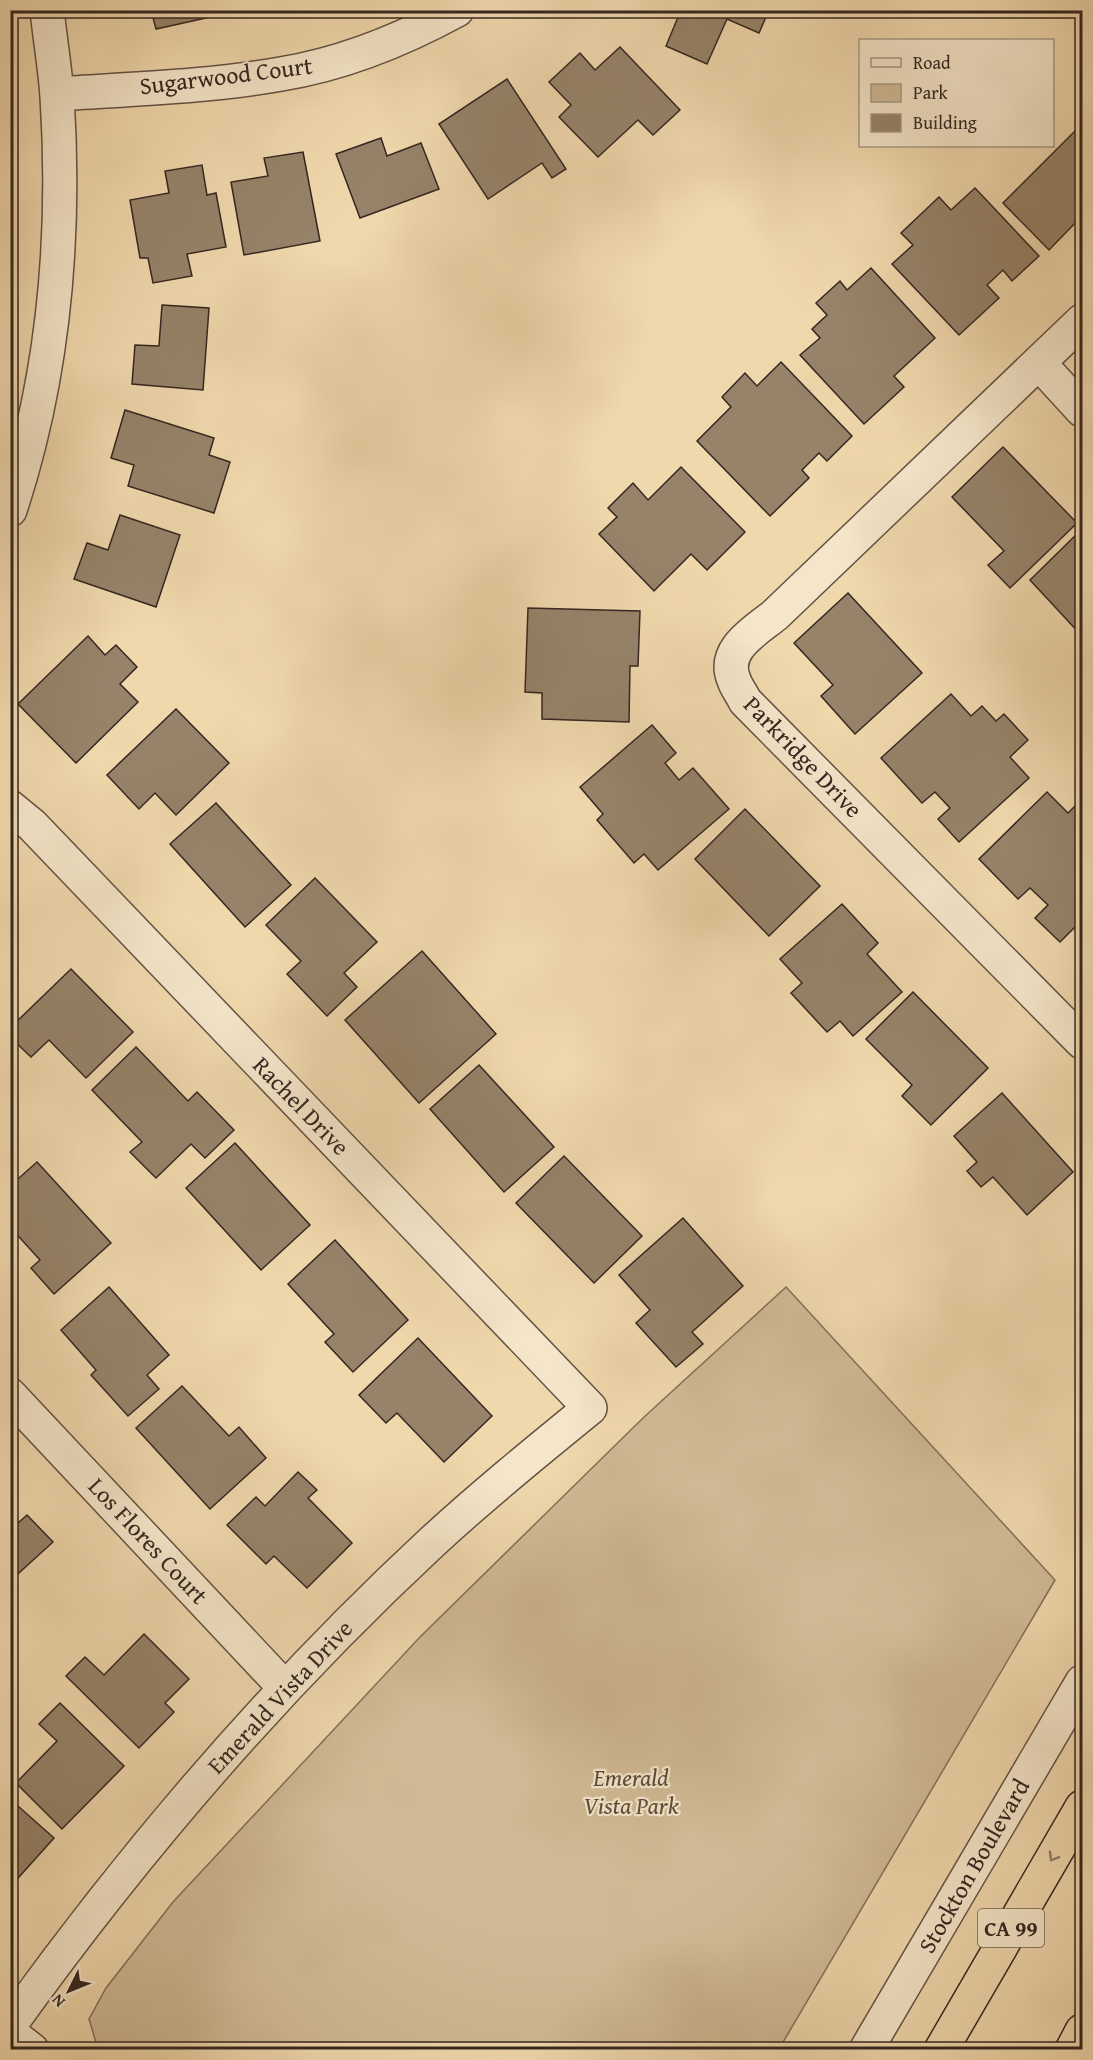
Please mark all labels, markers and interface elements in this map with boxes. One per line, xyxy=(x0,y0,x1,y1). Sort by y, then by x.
legend xyxy=(859,39,1054,147)
street label: Sugarwood Court xyxy=(138,47,315,103)
text: Road xyxy=(913,49,951,76)
text: Park xyxy=(913,79,949,106)
text: Building xyxy=(913,109,977,136)
street label: Parkridge Drive xyxy=(736,688,871,826)
street label: Rachel Drive xyxy=(245,1048,358,1163)
street label: Los Flores Court xyxy=(80,1470,217,1612)
street label: Emerald Vista Drive xyxy=(199,1612,361,1782)
park label: Emerald Vista Park xyxy=(583,1760,679,1823)
street label: Stockton Boulevard xyxy=(909,1772,1038,1960)
one-way arrow xyxy=(1049,1851,1060,1861)
road number: CA 99 xyxy=(978,1909,1044,1947)
north arrow xyxy=(39,1961,99,2021)
text: N xyxy=(45,1989,70,2013)

